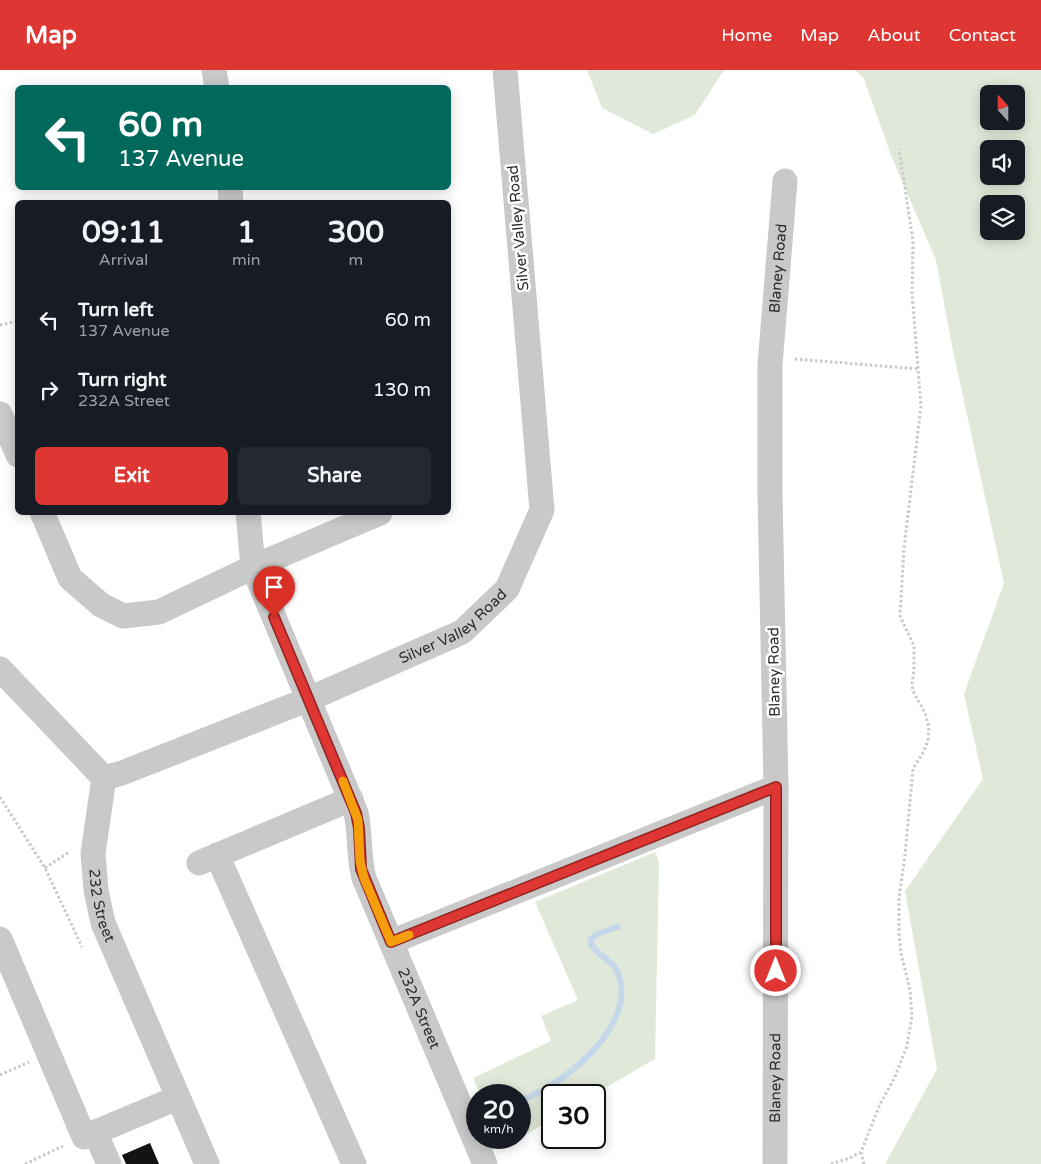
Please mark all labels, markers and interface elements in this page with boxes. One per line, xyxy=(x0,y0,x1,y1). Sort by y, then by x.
text: Map xyxy=(25,21,77,50)
text: Home xyxy=(721,24,772,46)
text: Map xyxy=(800,24,839,46)
text: About xyxy=(867,24,921,46)
text: Contact xyxy=(949,24,1016,46)
north arrow xyxy=(980,85,1025,130)
map controls xyxy=(980,85,1025,240)
text: 60 m xyxy=(118,104,203,146)
icon: left xyxy=(35,105,100,170)
button: sound xyxy=(980,140,1025,185)
text: 137 Avenue xyxy=(118,146,244,172)
street label: Silver Valley Road xyxy=(504,164,532,292)
button: layers xyxy=(980,195,1025,240)
text: 09:11 xyxy=(82,214,165,251)
text: 1 xyxy=(237,214,256,251)
text: 300 xyxy=(328,214,384,251)
street label: Blaney Road xyxy=(765,223,790,314)
text: Arrival xyxy=(99,250,148,270)
text: min xyxy=(232,250,261,270)
text: m xyxy=(348,250,363,270)
text: Turn left xyxy=(78,299,154,321)
icon: left xyxy=(35,306,63,334)
text: 60 m xyxy=(385,309,431,331)
text: 137 Avenue xyxy=(78,321,170,341)
text: Turn right xyxy=(78,369,166,391)
icon: right xyxy=(35,376,63,404)
text: 130 m xyxy=(373,379,431,401)
text: 232A Street xyxy=(78,391,170,411)
button: Exit xyxy=(35,447,228,505)
button: Share xyxy=(238,447,431,505)
pin xyxy=(253,566,295,617)
icon: arrive xyxy=(260,573,288,601)
street label: Silver Valley Road xyxy=(396,585,510,668)
street label: Blaney Road xyxy=(764,627,784,717)
street label: 232 Street xyxy=(85,868,119,945)
position arrow xyxy=(749,944,801,996)
street label: 232A Street xyxy=(394,965,444,1052)
street label: Blaney Road xyxy=(766,1033,784,1123)
speed limit sign: 30 xyxy=(541,1084,606,1149)
text: 20 xyxy=(483,1095,514,1125)
text: km/h xyxy=(483,1122,514,1136)

